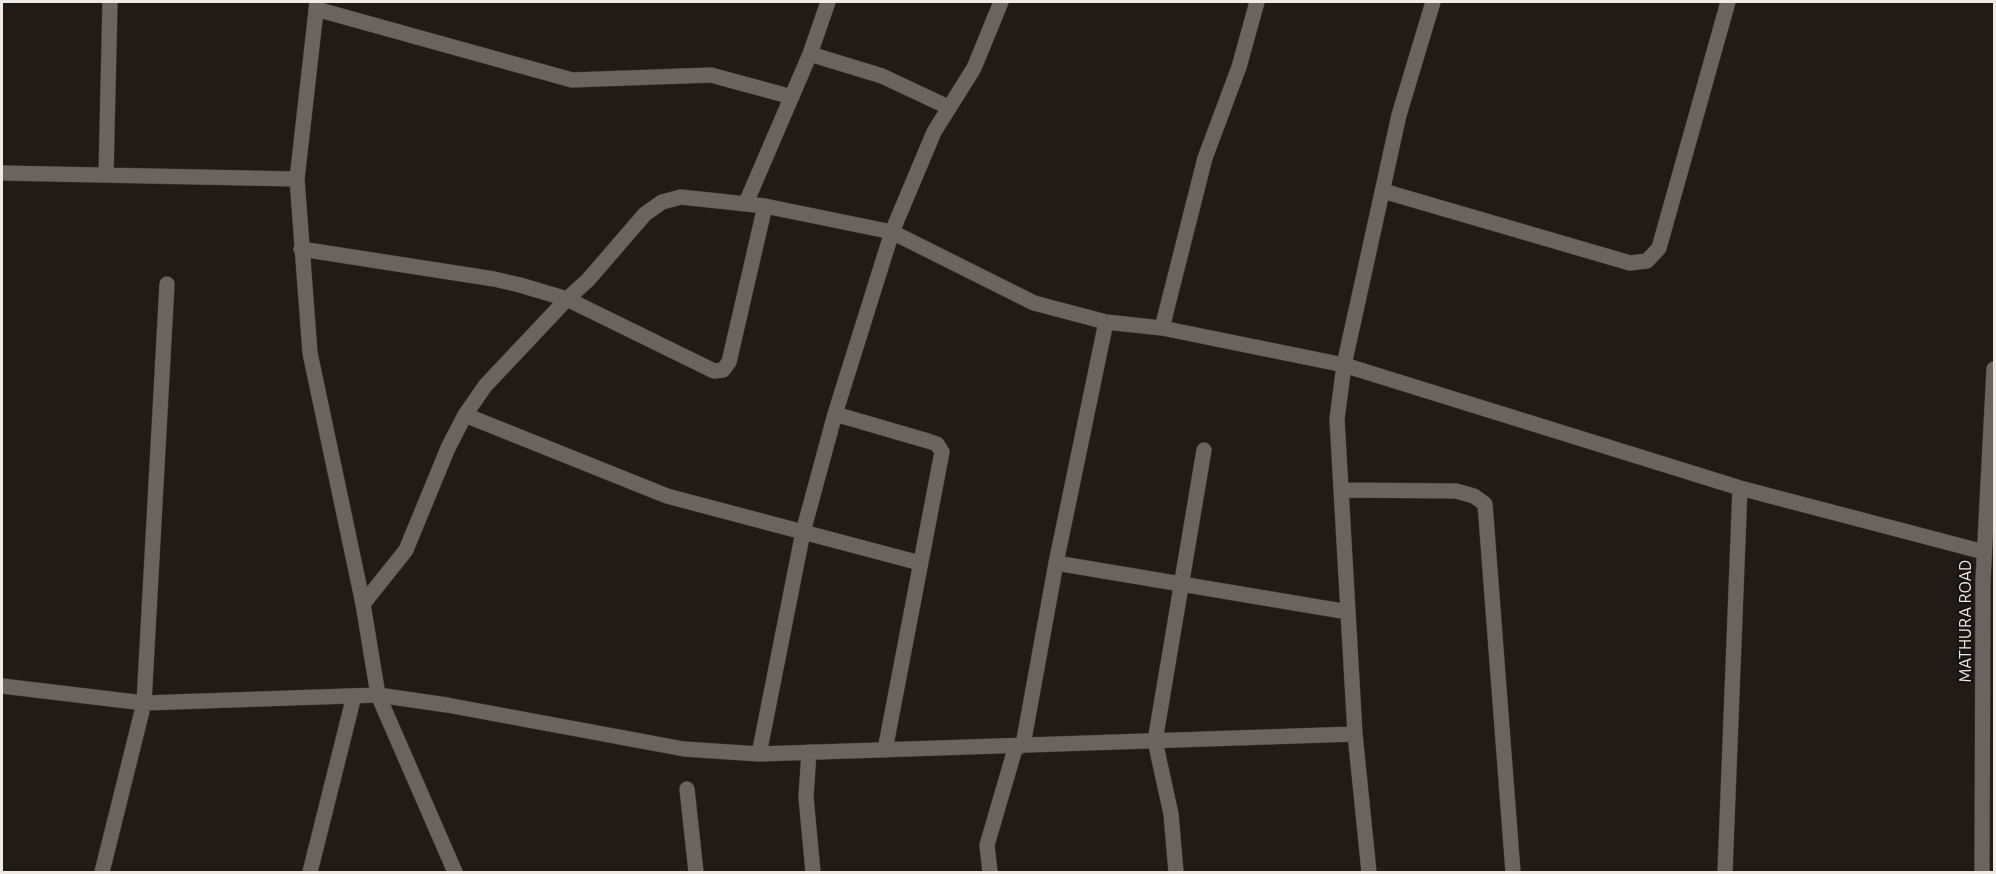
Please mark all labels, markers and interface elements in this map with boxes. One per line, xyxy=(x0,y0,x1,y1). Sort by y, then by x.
street label: MATHURA ROAD xyxy=(1956,560,1976,682)

